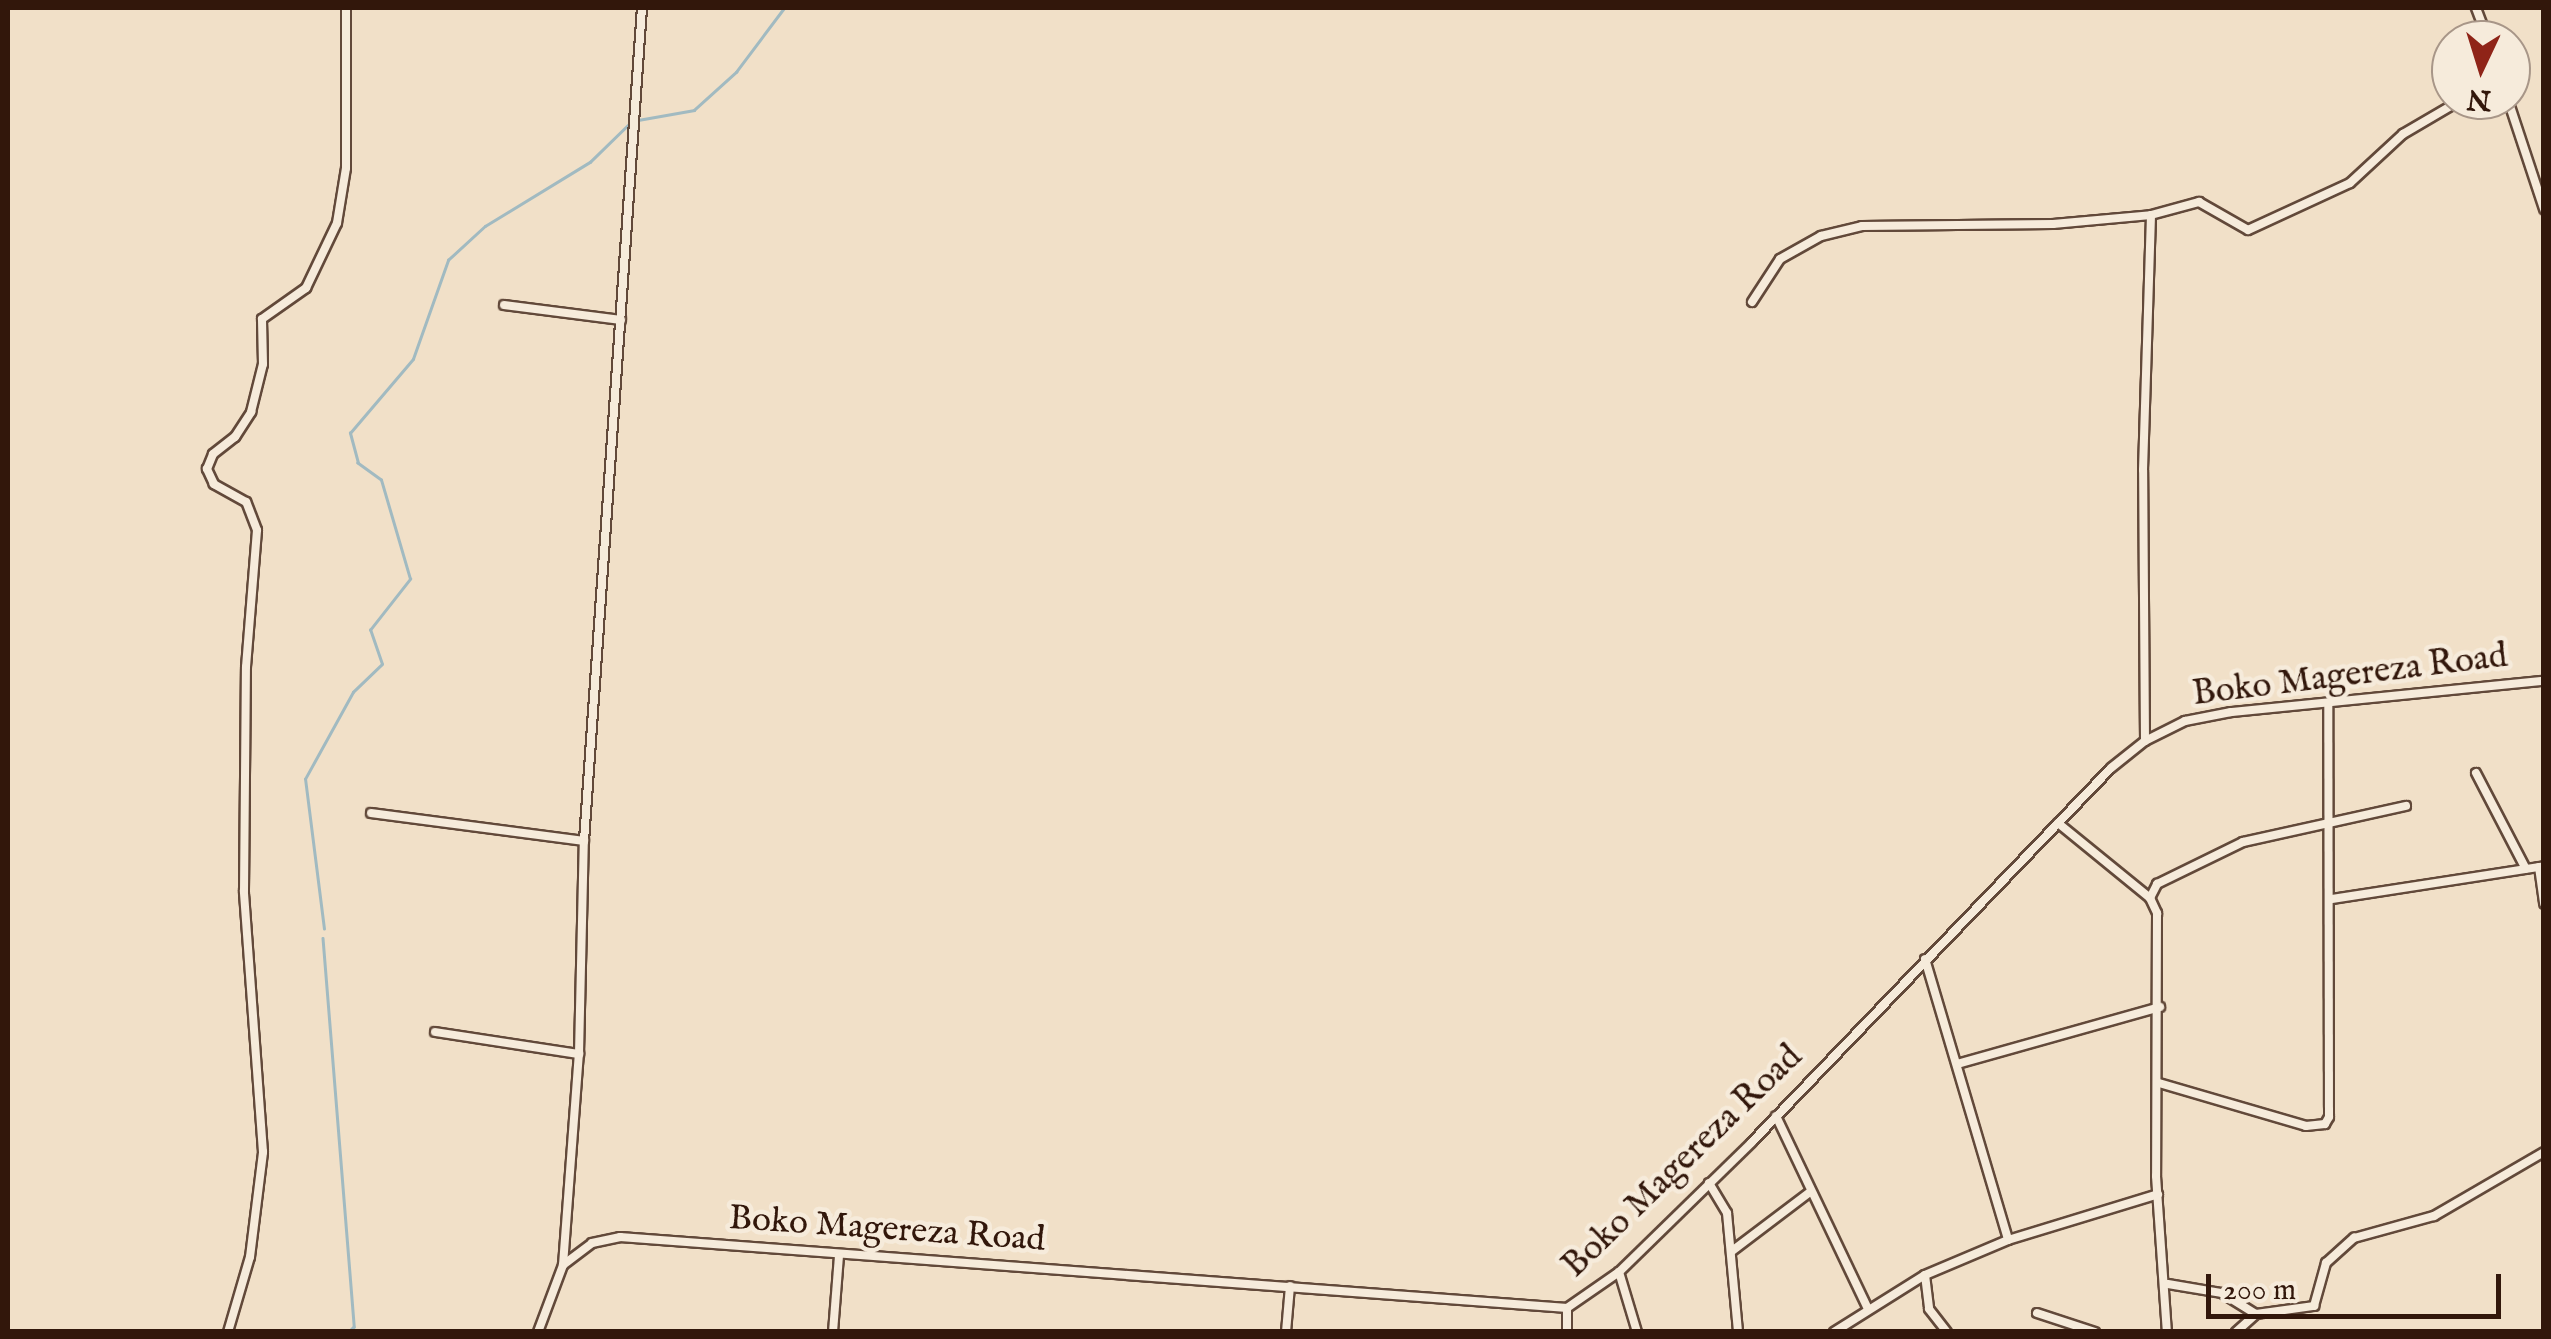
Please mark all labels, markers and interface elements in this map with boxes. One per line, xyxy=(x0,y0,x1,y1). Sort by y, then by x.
north arrow xyxy=(2431,20,2531,120)
text: N xyxy=(2466,80,2492,117)
street label: Boko Magereza Road xyxy=(2190,636,2510,716)
street label: Boko Magereza Road xyxy=(1554,1037,1812,1287)
street label: Boko Magereza Road xyxy=(727,1198,1047,1262)
scale bar xyxy=(2211,1254,2506,1316)
text: 200 m xyxy=(2223,1272,2296,1310)

